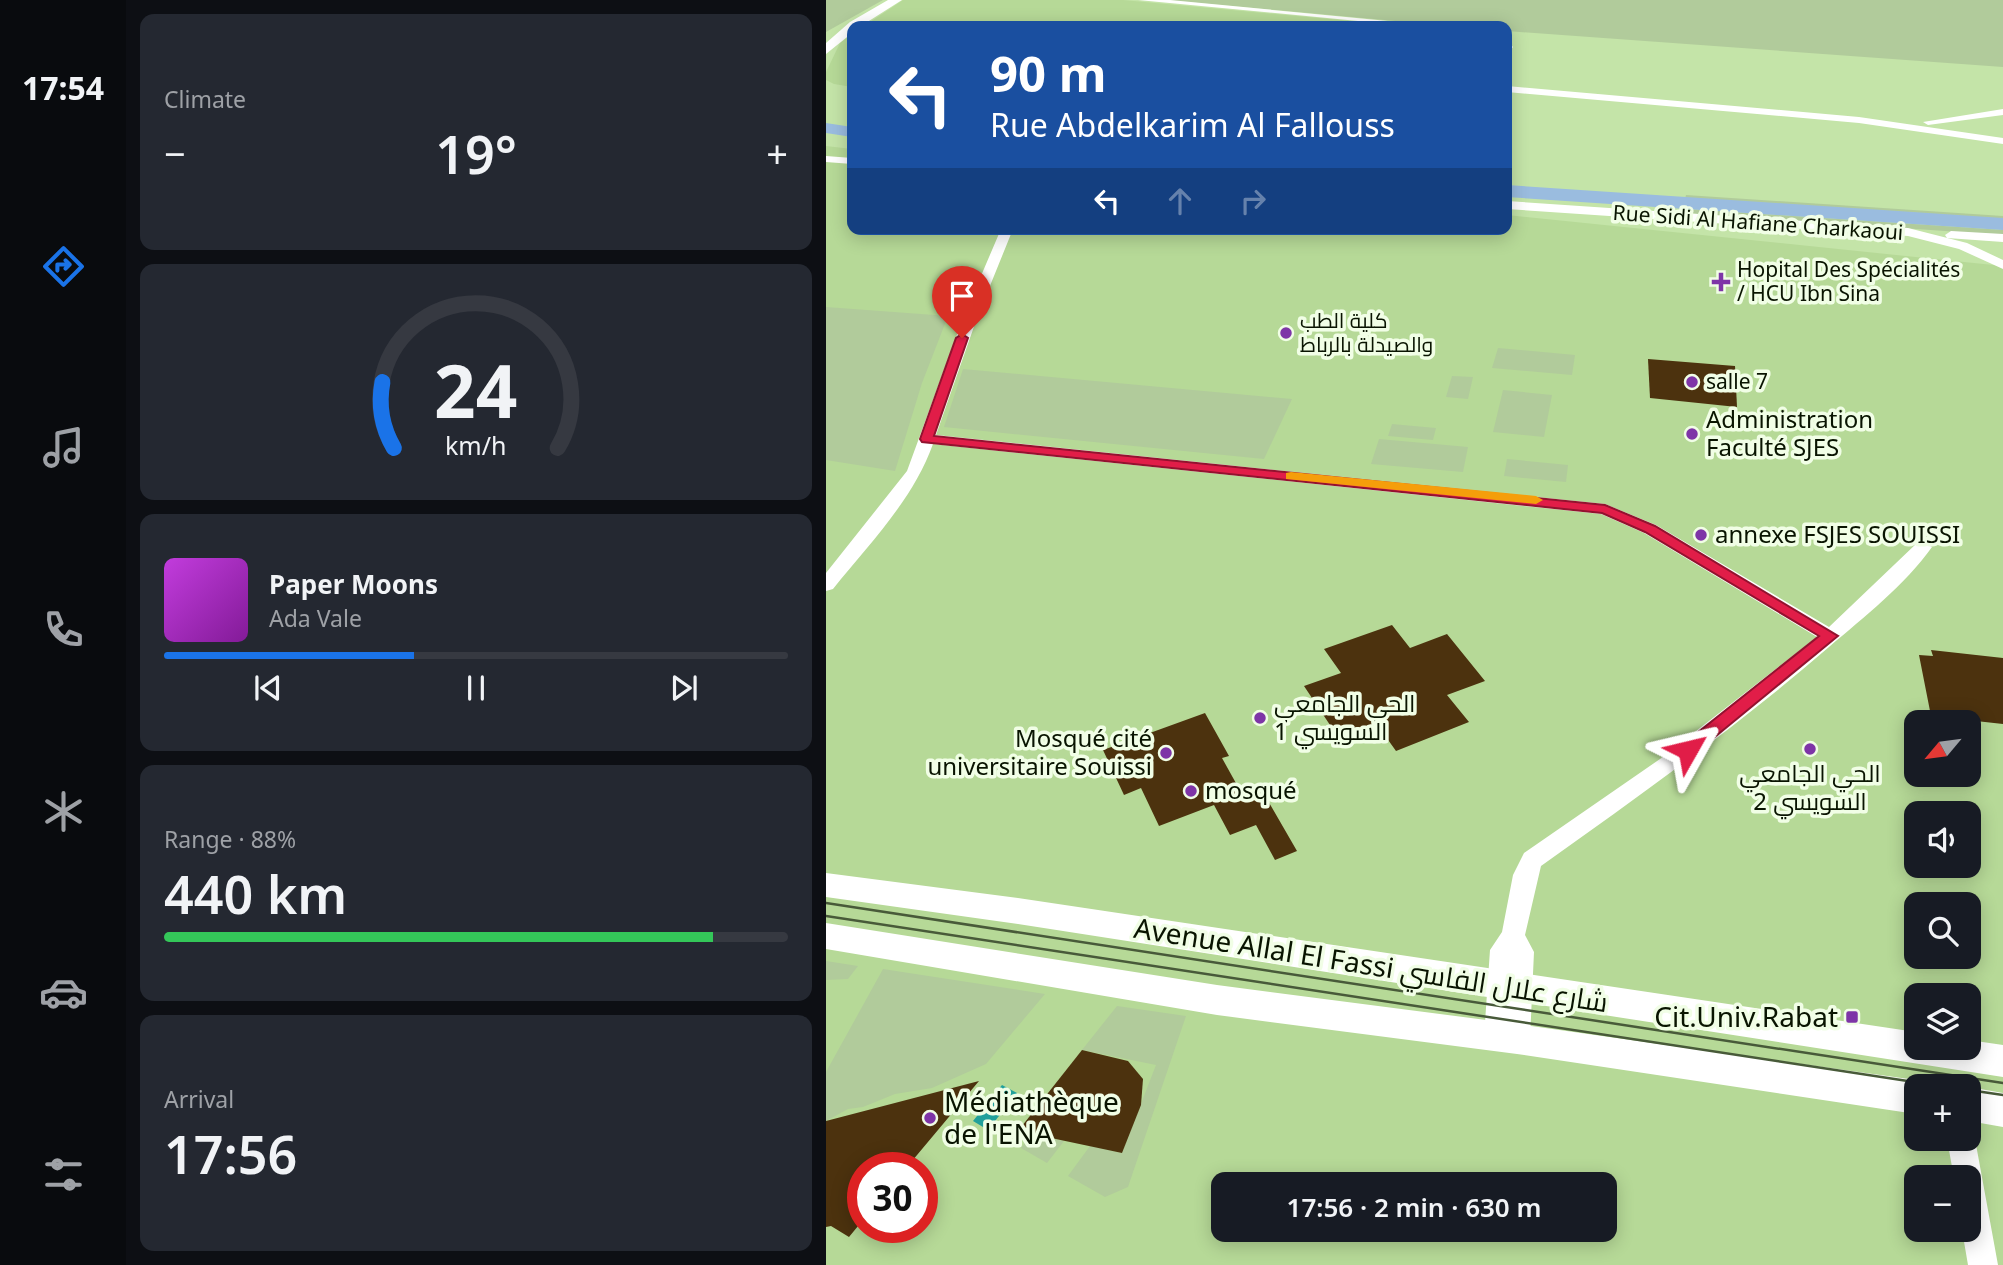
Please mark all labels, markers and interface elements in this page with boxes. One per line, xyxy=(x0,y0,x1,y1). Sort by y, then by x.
text: 90 m xyxy=(990,40,1107,106)
icon: left xyxy=(875,49,966,140)
text: 17:54 xyxy=(22,66,104,109)
text: Climate xyxy=(164,83,246,115)
text: Rue Abdelkarim Al Fallouss xyxy=(990,103,1395,146)
text: 19° xyxy=(435,118,517,189)
text: − xyxy=(164,127,186,179)
text: + xyxy=(766,127,788,179)
icon: left xyxy=(1088,182,1126,220)
icon: ahead xyxy=(1161,182,1199,220)
icon: right xyxy=(1234,182,1272,220)
street label: Rue Sidi Al Hafiane Charkaoui xyxy=(1612,198,1904,246)
icon: directions xyxy=(39,242,88,291)
place label: Hopital Des Spécialités / HCU Ibn Sina xyxy=(1737,255,1960,307)
pin xyxy=(932,266,992,338)
marker: Hopital Des Spécialités / HCU Ibn Sina xyxy=(1711,272,1731,292)
icon: arrive xyxy=(943,277,981,315)
place label: كلية الطب والصيدلة بالرباط xyxy=(1300,306,1433,358)
marker: كلية الطب والصيدلة بالرباط xyxy=(1278,325,1294,341)
text: 24 xyxy=(434,341,518,440)
place label: salle 7 xyxy=(1706,367,1768,395)
marker: salle 7 xyxy=(1684,374,1700,390)
place label: Administration Faculté SJES xyxy=(1706,402,1873,463)
icon: music xyxy=(39,423,88,472)
marker: Administration Faculté SJES xyxy=(1684,426,1700,442)
text: km/h xyxy=(445,428,507,462)
place label: annexe FSJES SOUISSI xyxy=(1715,517,1960,550)
marker: annexe FSJES SOUISSI xyxy=(1693,527,1709,543)
text: Paper Moons xyxy=(269,566,438,602)
text: Ada Vale xyxy=(269,602,362,634)
icon: phone xyxy=(39,605,88,654)
icon: previous xyxy=(249,669,287,707)
icon: pause xyxy=(457,669,495,707)
icon: next xyxy=(665,669,703,707)
place label: الحي الجامعي السويسي 1 xyxy=(1274,686,1415,750)
marker: الحي الجامعي السويسي 1 xyxy=(1252,710,1268,726)
north arrow xyxy=(1904,710,1981,788)
map controls xyxy=(1904,710,1981,1242)
position arrow xyxy=(1651,713,1725,787)
place label: Mosqué cité universitaire Souissi xyxy=(927,721,1152,782)
marker: الحي الجامعي السويسي 2 xyxy=(1802,741,1818,757)
marker: Mosqué cité universitaire Souissi xyxy=(1158,745,1174,761)
place label: الحي الجامعي السويسي 2 xyxy=(1739,756,1881,820)
place label: mosqué xyxy=(1205,773,1297,806)
marker: mosqué xyxy=(1183,783,1199,799)
icon: climate xyxy=(39,787,88,836)
button: sound xyxy=(1904,801,1981,878)
text: Range · 88% xyxy=(164,823,296,855)
text: 440 km xyxy=(164,858,347,929)
button: search xyxy=(1904,892,1981,969)
street label: Avenue Allal El Fassi شارع علال الفاسي xyxy=(1131,908,1611,1023)
icon: car xyxy=(39,968,88,1017)
button: layers xyxy=(1904,983,1981,1060)
place label: Cit.Univ.Rabat xyxy=(1654,997,1838,1035)
marker: Cit.Univ.Rabat xyxy=(1844,1009,1860,1025)
button: + xyxy=(1904,1074,1981,1151)
place label: Médiathèque de l'ENA xyxy=(944,1082,1119,1152)
text: Arrival xyxy=(164,1083,234,1115)
marker: Médiathèque de l'ENA xyxy=(922,1110,938,1126)
text: 17:56 xyxy=(164,1118,297,1189)
icon: filters xyxy=(39,1150,88,1199)
speed limit sign: 30 xyxy=(847,1152,938,1243)
button: − xyxy=(1904,1165,1981,1242)
text: 17:56 · 2 min · 630 m xyxy=(1287,1189,1541,1225)

